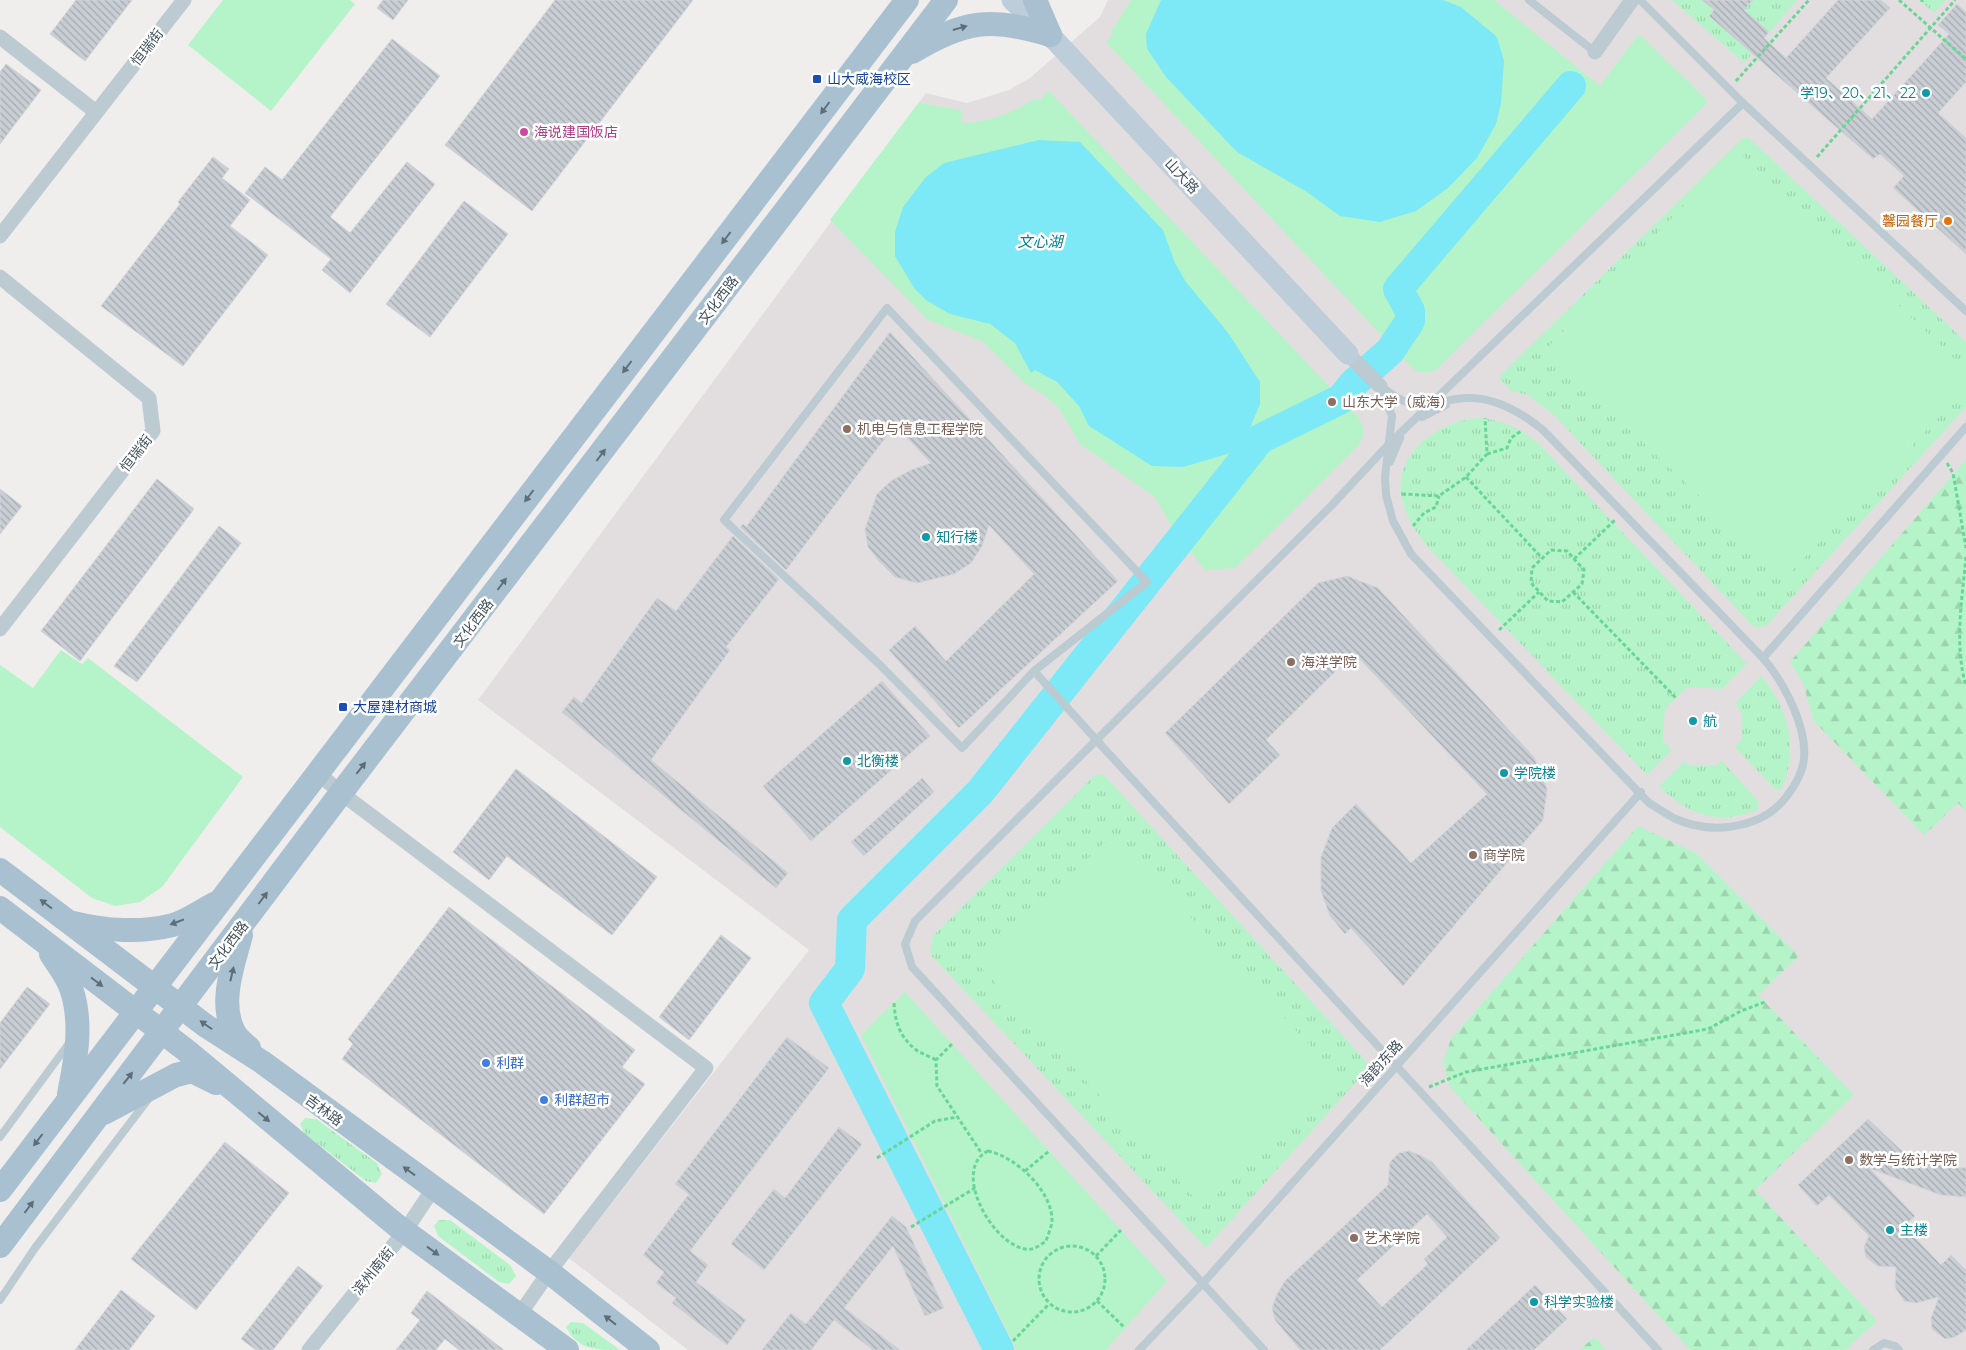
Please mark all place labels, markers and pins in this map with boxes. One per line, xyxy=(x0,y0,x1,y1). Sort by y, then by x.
place label: 山大威海校区 xyxy=(827,70,911,88)
marker: 山大威海校区 xyxy=(811,73,823,85)
place label: 学19、20、21、22 xyxy=(1800,84,1916,102)
marker: 学19、20、21、22 xyxy=(1920,87,1932,99)
place label: 海说建国饭店 xyxy=(534,123,618,141)
marker: 海说建国饭店 xyxy=(518,126,530,138)
place label: 馨园餐厅 xyxy=(1882,212,1938,230)
marker: 馨园餐厅 xyxy=(1942,215,1954,227)
place label: 山东大学（威海） xyxy=(1342,393,1454,411)
marker: 山东大学（威海） xyxy=(1326,396,1338,408)
place label: 机电与信息工程学院 xyxy=(857,420,983,438)
marker: 机电与信息工程学院 xyxy=(841,423,853,435)
place label: 知行楼 xyxy=(936,528,978,546)
marker: 知行楼 xyxy=(920,531,932,543)
place label: 海洋学院 xyxy=(1301,653,1357,671)
marker: 海洋学院 xyxy=(1285,656,1297,668)
place label: 大屋建材商城 xyxy=(353,698,437,716)
marker: 大屋建材商城 xyxy=(337,701,349,713)
place label: 航 xyxy=(1703,712,1717,730)
marker: 航 xyxy=(1687,715,1699,727)
place label: 北衡楼 xyxy=(857,752,899,770)
marker: 北衡楼 xyxy=(841,755,853,767)
place label: 学院楼 xyxy=(1514,764,1556,782)
marker: 学院楼 xyxy=(1498,767,1510,779)
place label: 商学院 xyxy=(1483,846,1525,864)
marker: 商学院 xyxy=(1467,849,1479,861)
place label: 利群 xyxy=(496,1054,524,1072)
marker: 利群 xyxy=(480,1057,492,1069)
place label: 利群超市 xyxy=(554,1091,610,1109)
marker: 利群超市 xyxy=(538,1094,550,1106)
place label: 数学与统计学院 xyxy=(1859,1151,1957,1169)
marker: 数学与统计学院 xyxy=(1843,1154,1855,1166)
place label: 主楼 xyxy=(1900,1221,1928,1239)
marker: 主楼 xyxy=(1884,1224,1896,1236)
place label: 艺术学院 xyxy=(1364,1229,1420,1247)
marker: 艺术学院 xyxy=(1348,1232,1360,1244)
place label: 科学实验楼 xyxy=(1544,1293,1614,1311)
marker: 科学实验楼 xyxy=(1528,1296,1540,1308)

